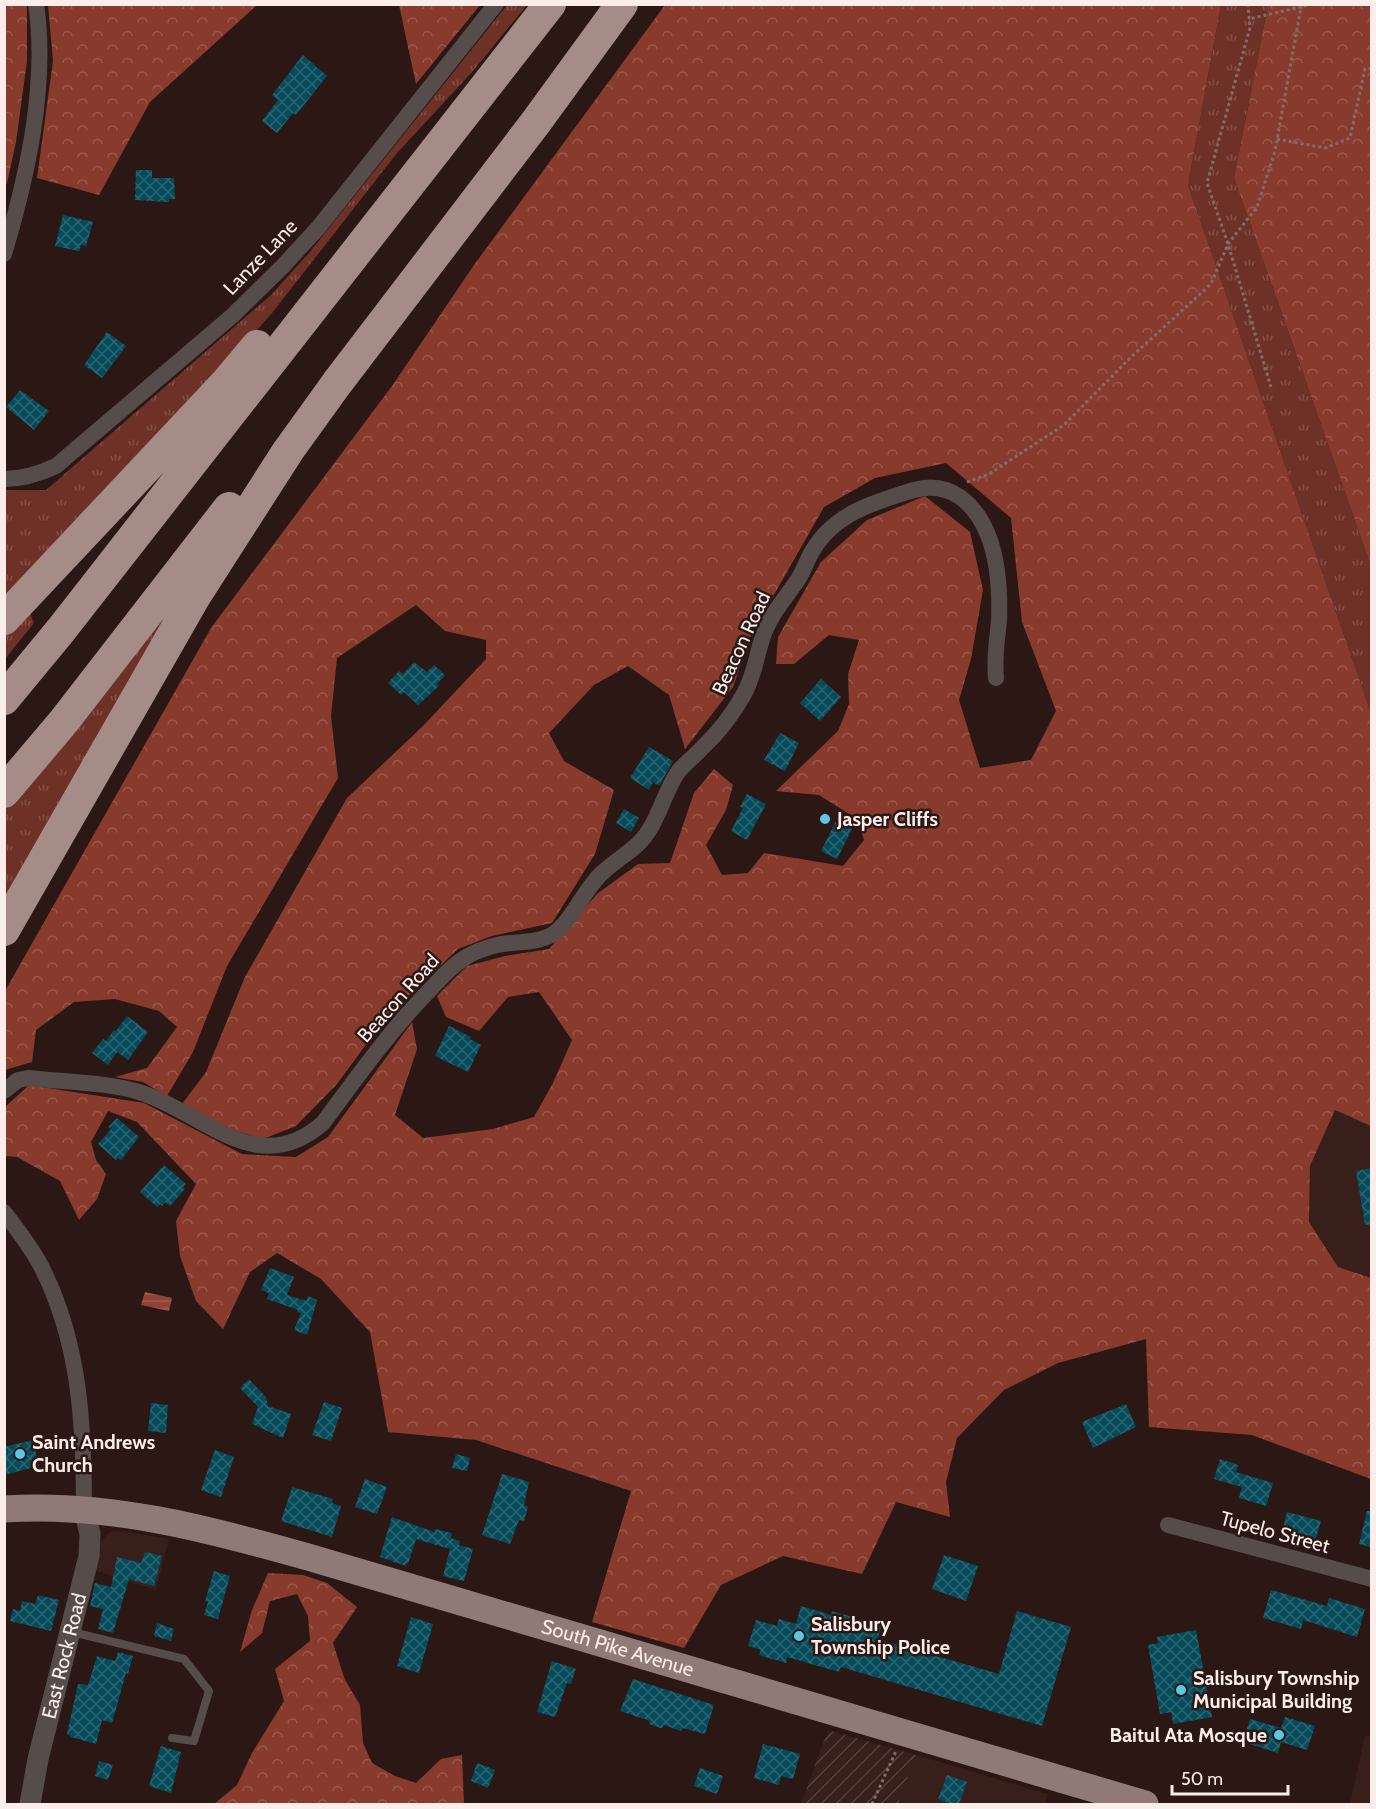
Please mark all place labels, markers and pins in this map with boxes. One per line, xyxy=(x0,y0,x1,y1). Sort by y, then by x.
place label: Jasper Cliffs xyxy=(836,807,938,831)
marker: Jasper Cliffs xyxy=(818,812,832,826)
place label: Saint Andrews Church xyxy=(32,1430,155,1477)
marker: Saint Andrews Church xyxy=(13,1447,27,1461)
place label: Salisbury Township Police xyxy=(811,1612,950,1659)
marker: Salisbury Township Police xyxy=(792,1629,806,1643)
place label: Salisbury Township Municipal Building xyxy=(1193,1666,1360,1713)
marker: Salisbury Township Municipal Building xyxy=(1174,1683,1188,1697)
place label: Baitul Ata Mosque xyxy=(1110,1723,1267,1747)
marker: Baitul Ata Mosque xyxy=(1272,1728,1286,1742)

